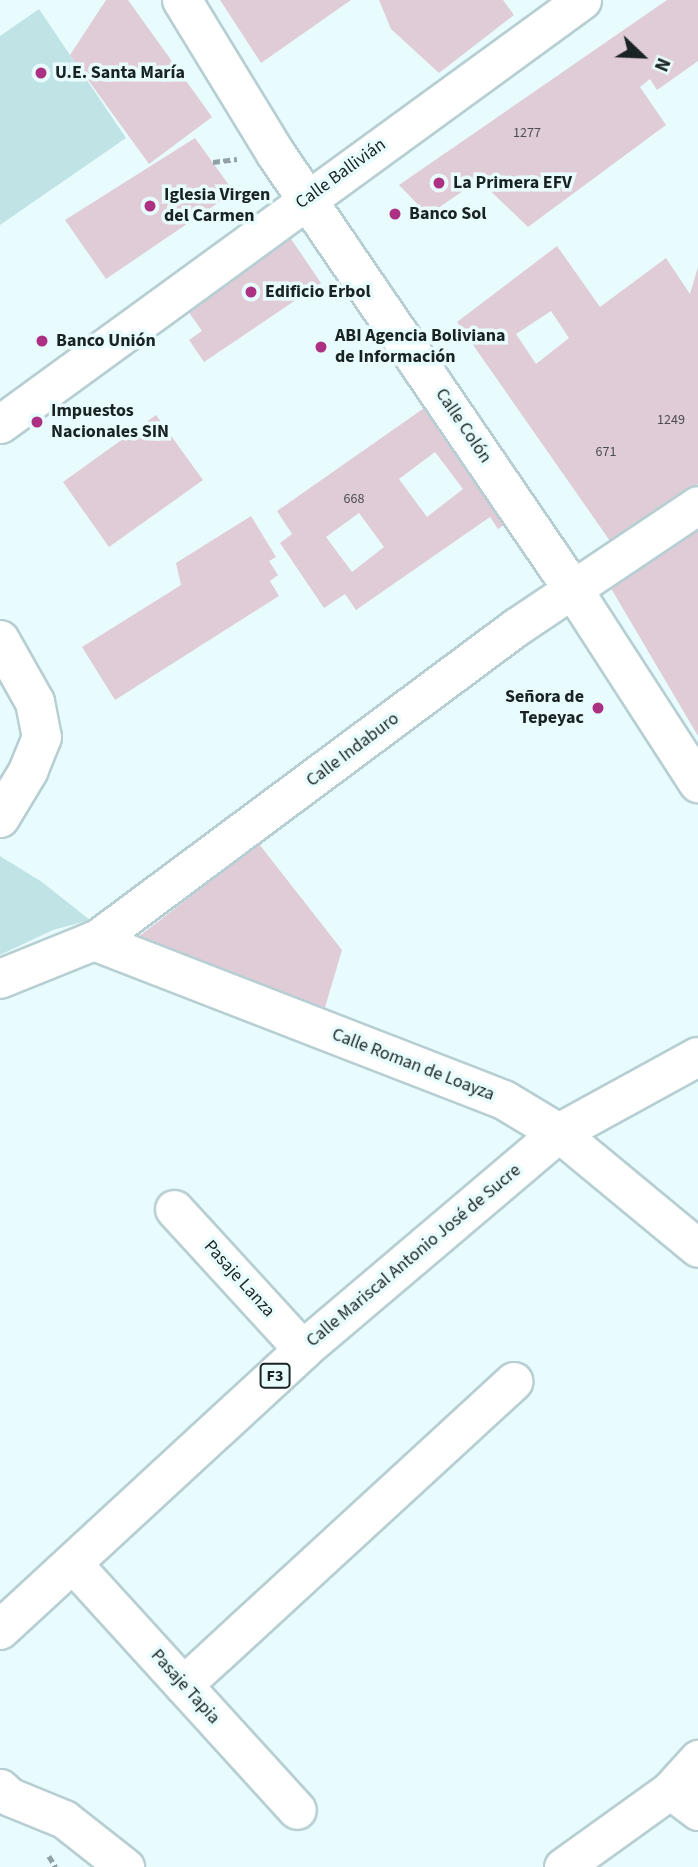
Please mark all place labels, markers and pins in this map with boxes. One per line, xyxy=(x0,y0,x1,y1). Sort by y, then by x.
place label: U.E. Santa María xyxy=(55,62,185,84)
marker: U.E. Santa María xyxy=(33,65,49,81)
place label: La Primera EFV xyxy=(453,172,572,194)
marker: La Primera EFV xyxy=(431,175,447,191)
place label: Iglesia Virgen del Carmen xyxy=(164,185,270,228)
marker: Iglesia Virgen del Carmen xyxy=(142,198,158,214)
place label: Banco Sol xyxy=(409,203,486,225)
marker: Banco Sol xyxy=(387,206,403,222)
place label: Edificio Erbol xyxy=(265,281,371,303)
marker: Edificio Erbol xyxy=(243,284,259,300)
place label: ABI Agencia Boliviana de Información xyxy=(335,326,506,368)
place label: Banco Unión xyxy=(56,330,156,352)
marker: Banco Unión xyxy=(34,333,50,349)
marker: ABI Agencia Boliviana de Información xyxy=(313,339,329,355)
place label: Impuestos Nacionales SIN xyxy=(51,401,169,444)
marker: Impuestos Nacionales SIN xyxy=(29,414,45,430)
place label: Señora de Tepeyac xyxy=(505,687,584,730)
marker: Señora de Tepeyac xyxy=(590,700,606,716)

